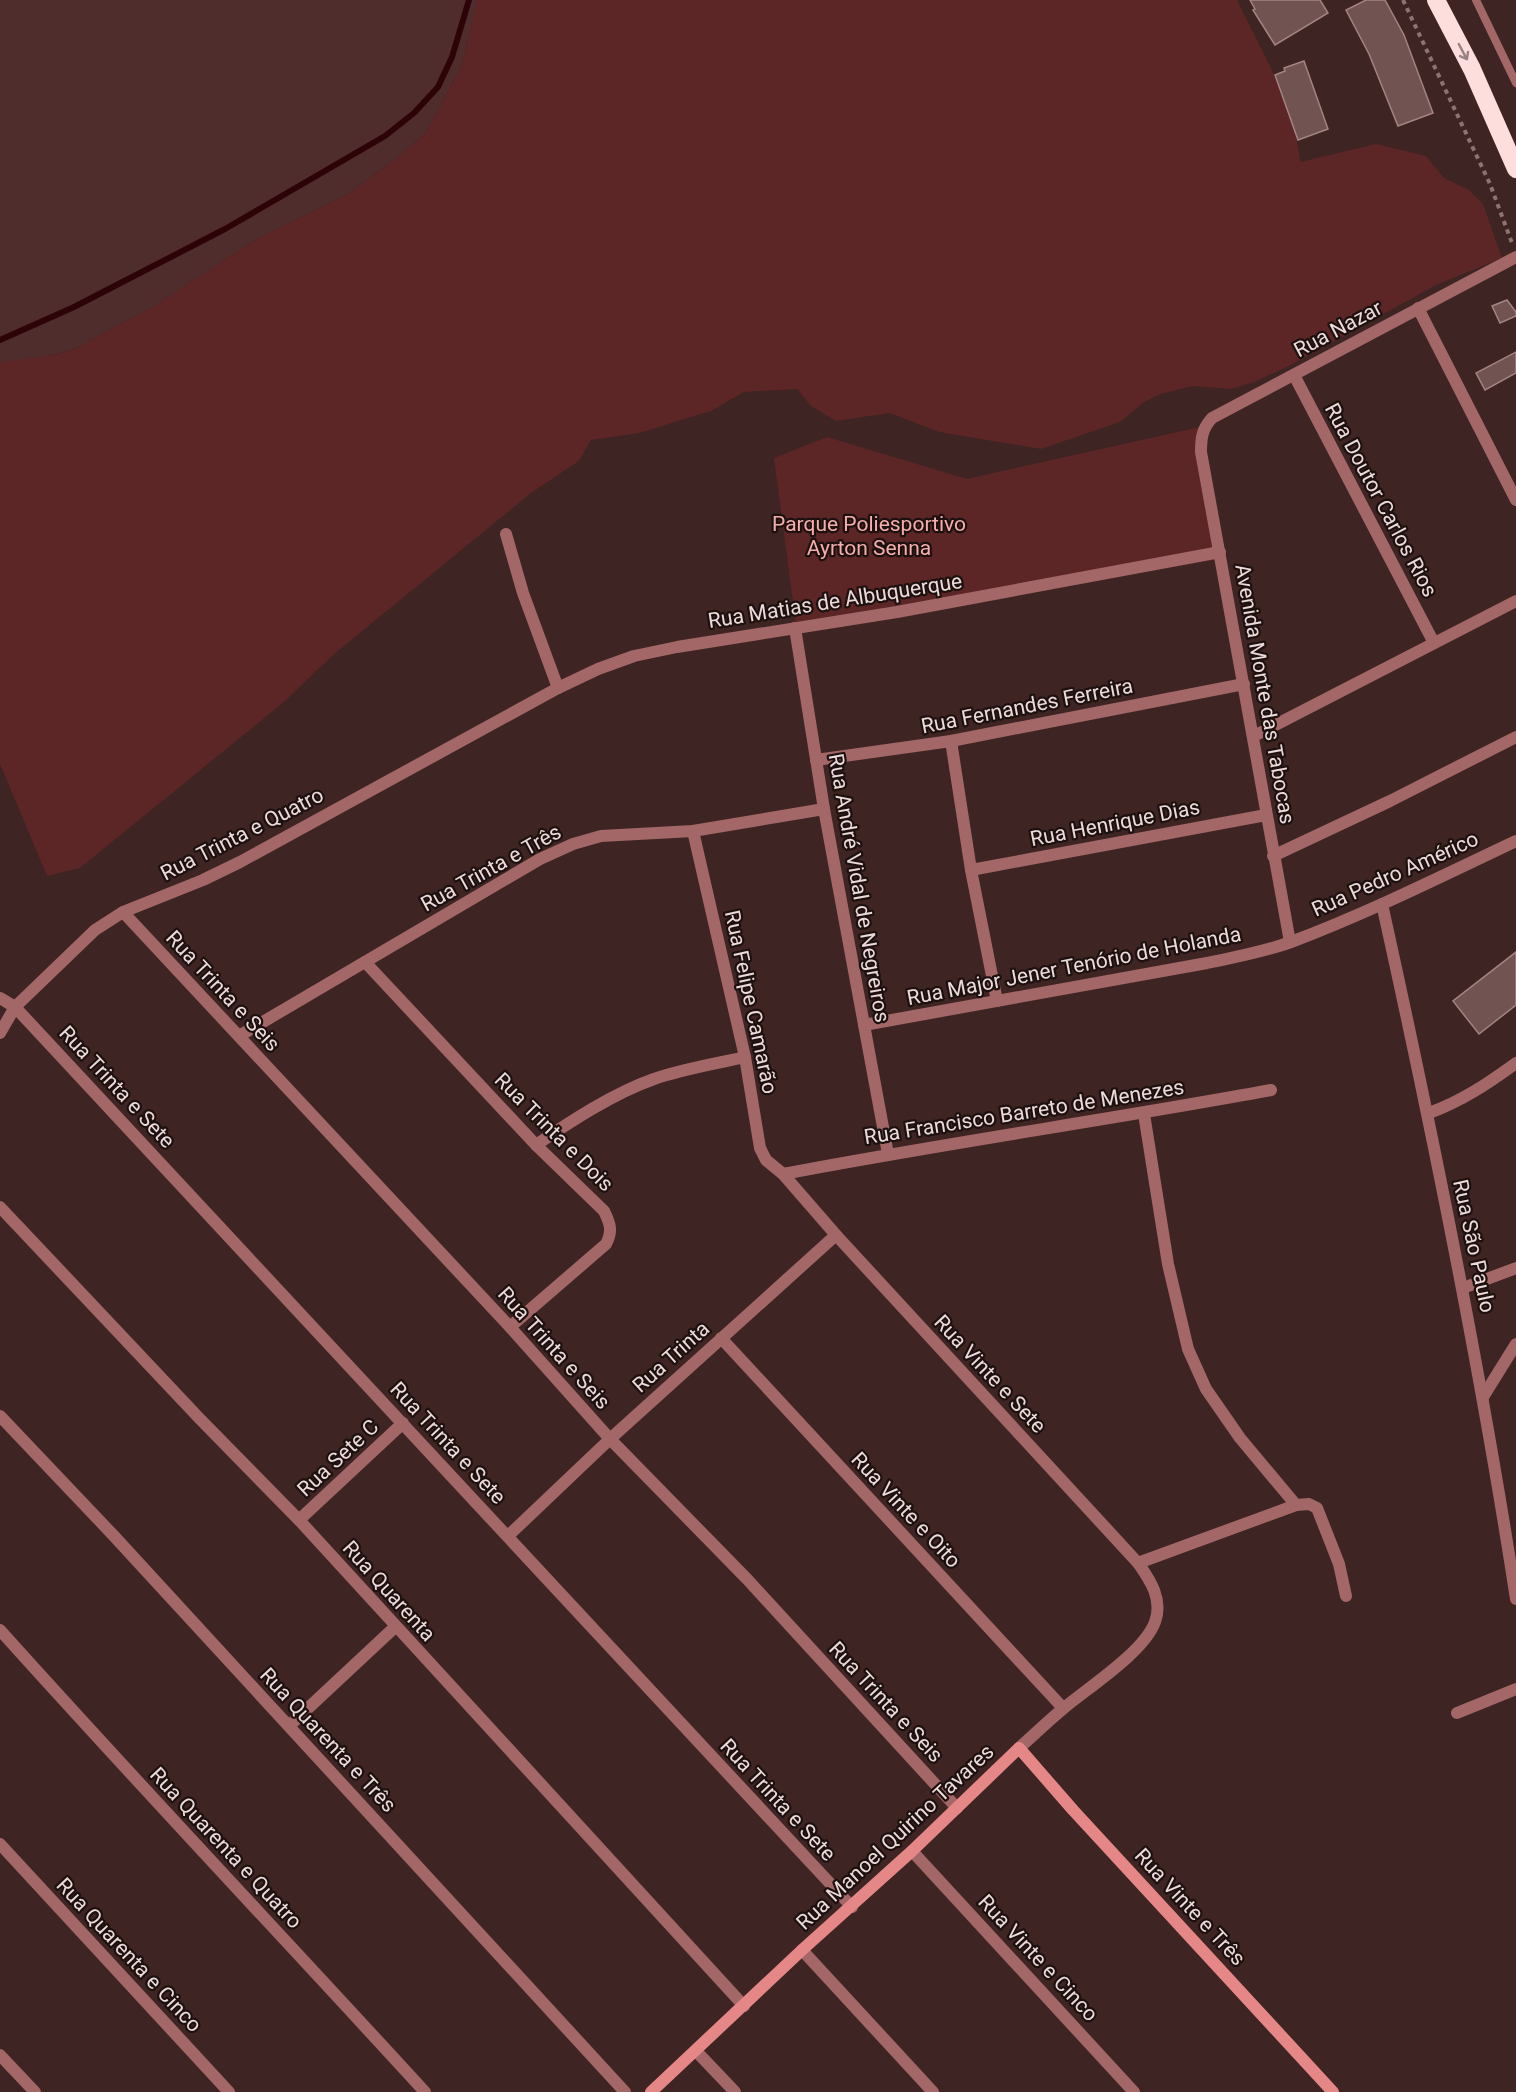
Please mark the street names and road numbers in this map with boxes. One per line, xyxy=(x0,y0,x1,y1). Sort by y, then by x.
street label: Rua Nazar xyxy=(1290,296,1386,362)
street label: Rua Doutor Carlos Rios xyxy=(1320,399,1442,601)
street label: Avenida Monte das Tabocas xyxy=(1230,562,1300,826)
street label: Rua Matias de Albuquerque xyxy=(706,569,964,633)
street label: Rua Fernandes Ferreira xyxy=(919,674,1135,738)
street label: Rua André Vidal de Negreiros xyxy=(824,752,894,1024)
street label: Rua Trinta e Quatro xyxy=(157,783,327,885)
street label: Rua Henrique Dias xyxy=(1028,795,1202,851)
street label: Rua Trinta e Três xyxy=(417,820,565,916)
street label: Rua Pedro Américo xyxy=(1308,826,1482,922)
street label: Rua Felipe Camarão xyxy=(720,908,782,1096)
street label: Rua Major Jener Tenório de Holanda xyxy=(905,922,1243,1010)
street label: Rua Trinta e Seis xyxy=(161,926,285,1056)
street label: Rua Trinta e Sete xyxy=(54,1021,180,1153)
street label: Rua Trinta e Dois xyxy=(490,1068,618,1196)
street label: Rua Francisco Barreto de Menezes xyxy=(862,1075,1186,1149)
street label: Rua São Paulo xyxy=(1448,1177,1500,1315)
street label: Rua Trinta e Seis xyxy=(493,1282,615,1414)
street label: Rua Vinte e Sete xyxy=(929,1310,1051,1438)
street label: Rua Trinta xyxy=(628,1316,714,1398)
street label: Rua Trinta e Sete xyxy=(385,1377,511,1509)
street label: Rua Sete C xyxy=(293,1415,383,1501)
street label: Rua Vinte e Oito xyxy=(846,1447,966,1573)
street label: Rua Quarenta xyxy=(338,1536,440,1646)
street label: Rua Trinta e Seis xyxy=(824,1637,948,1767)
street label: Rua Quarenta e Três xyxy=(255,1663,401,1817)
street label: Rua Trinta e Sete xyxy=(715,1734,841,1866)
street label: Rua Manoel Quirino Tavares xyxy=(792,1739,998,1935)
street label: Rua Quarenta e Quatro xyxy=(145,1763,307,1933)
street label: Rua Vinte e Três xyxy=(1130,1844,1250,1970)
street label: Rua Quarenta e Cinco xyxy=(52,1873,206,2037)
street label: Rua Vinte e Cinco xyxy=(973,1890,1103,2026)

